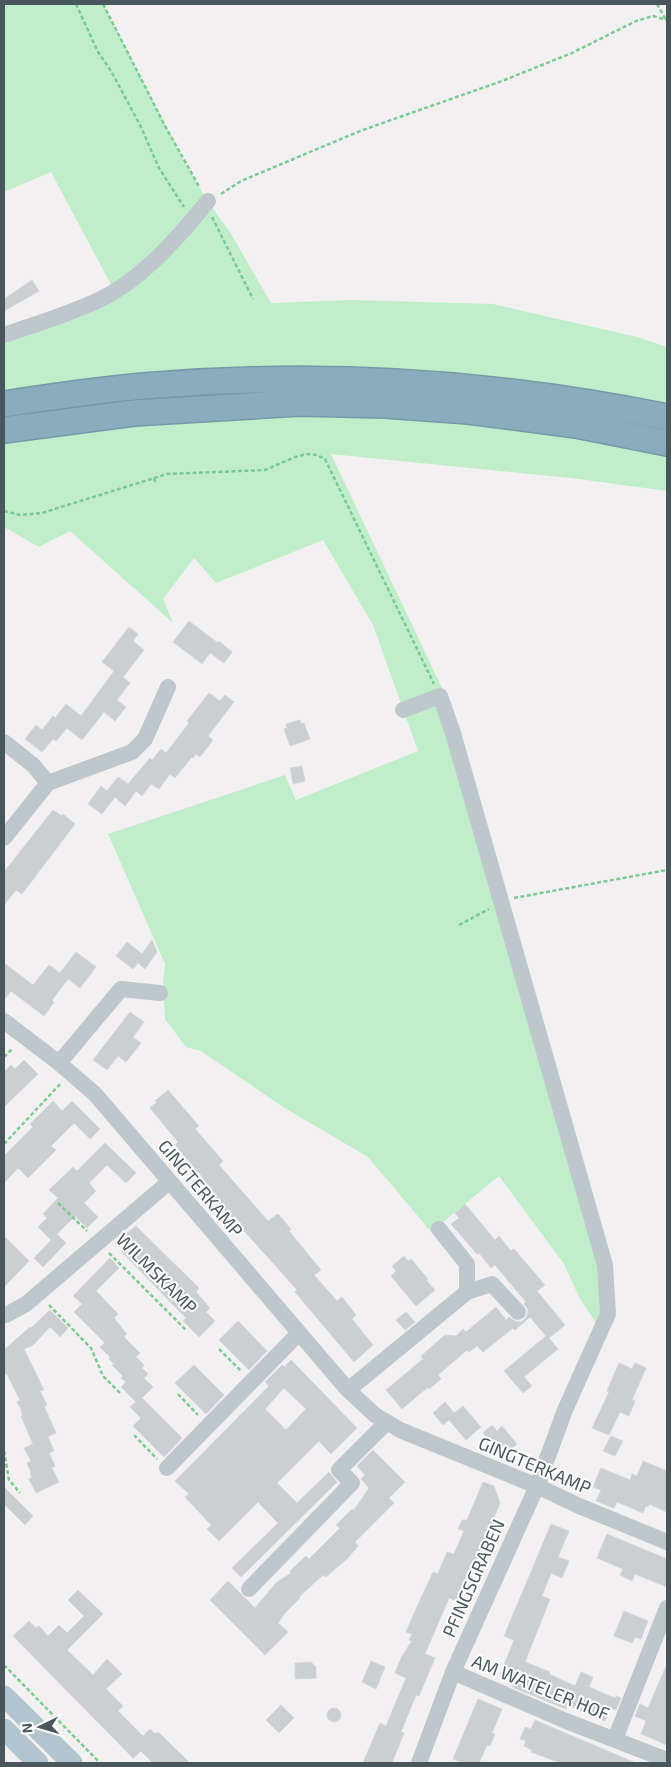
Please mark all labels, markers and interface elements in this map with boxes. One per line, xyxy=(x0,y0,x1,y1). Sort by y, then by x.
street label: GINGTERKAMP xyxy=(154,1135,248,1241)
street label: WILMSKAMP xyxy=(112,1228,202,1318)
street label: GINGTERKAMP xyxy=(476,1431,594,1499)
street label: PFINGSGRABEN xyxy=(437,1516,509,1640)
street label: AM WATELER HOF xyxy=(469,1649,613,1725)
north arrow xyxy=(15,1702,65,1752)
text: N xyxy=(18,1722,35,1734)

